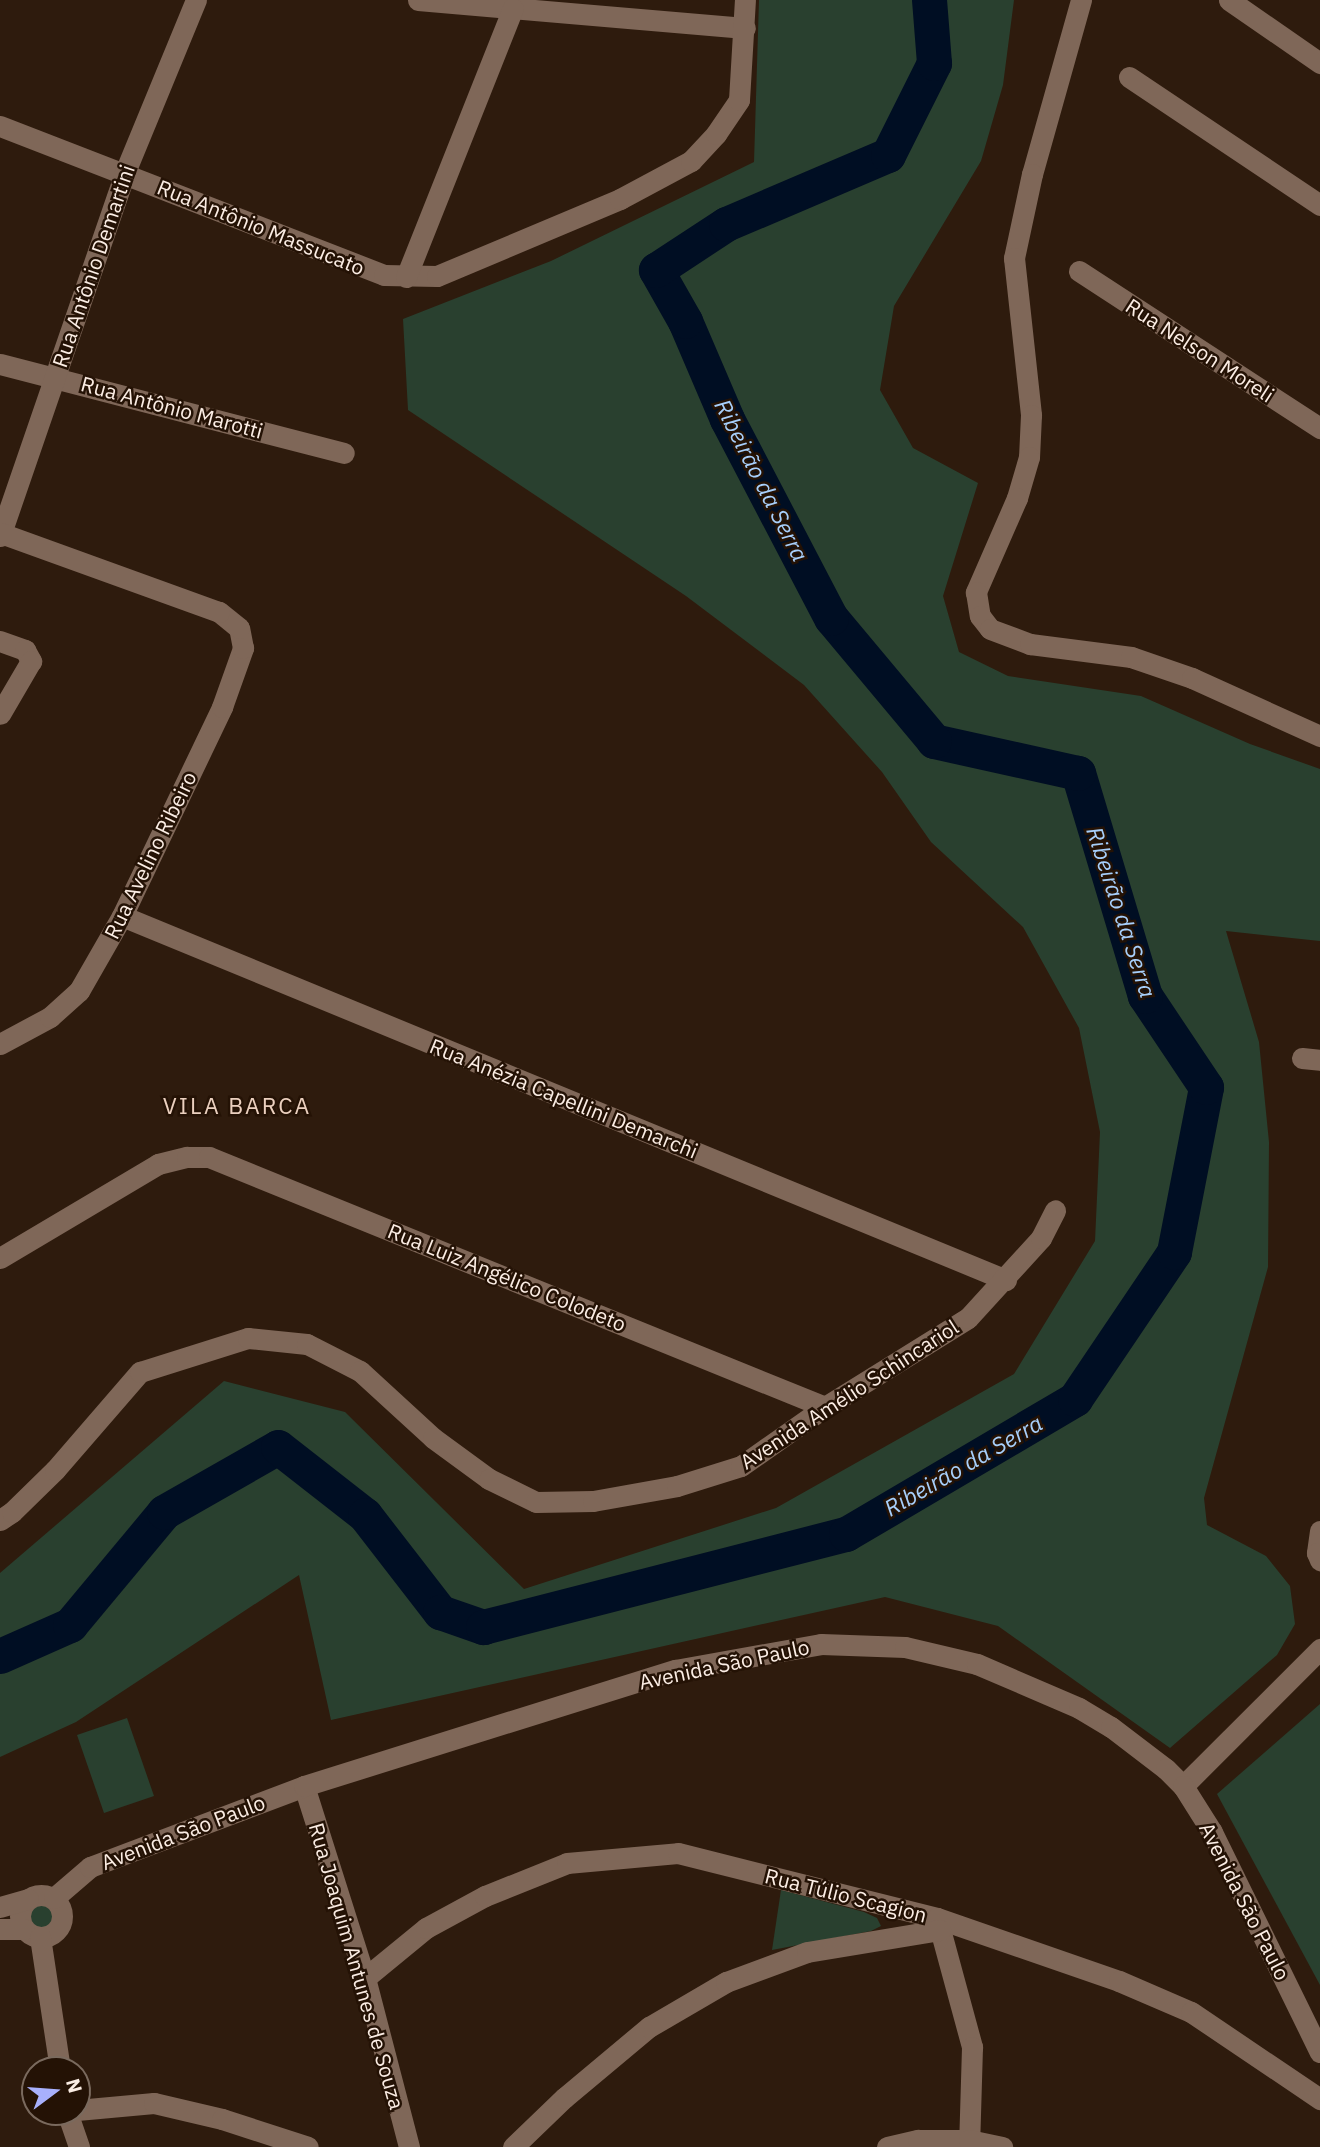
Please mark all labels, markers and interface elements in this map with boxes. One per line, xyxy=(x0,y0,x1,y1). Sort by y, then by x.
street label: Rua Antônio Demartini xyxy=(46,161,140,371)
street label: Rua Antônio Massucato xyxy=(154,174,368,280)
street label: Rua Nelson Moreli xyxy=(1121,293,1279,407)
street label: Rua Antônio Marotti xyxy=(78,371,266,443)
water label: Ribeirão da Serra xyxy=(709,394,815,566)
street label: Rua Avelino Ribeiro xyxy=(99,767,201,943)
water label: Ribeirão da Serra xyxy=(1081,823,1163,1001)
street label: Rua Anézia Capellini Demarchi xyxy=(426,1033,702,1163)
district label: VILA BARCA xyxy=(164,1091,310,1119)
street label: Rua Luiz Angélico Colodeto xyxy=(384,1218,630,1336)
street label: Avenida Amélio Schincariol xyxy=(735,1314,963,1474)
water label: Ribeirão da Serra xyxy=(879,1408,1047,1522)
street label: Avenida São Paulo xyxy=(637,1634,811,1694)
street label: Avenida São Paulo xyxy=(97,1789,269,1875)
street label: Avenida São Paulo xyxy=(1194,1818,1296,1984)
street label: Rua Joaquim Antunes de Souza xyxy=(304,1820,410,2112)
street label: Rua Túlio Scagion xyxy=(762,1863,930,1927)
north arrow xyxy=(21,2056,91,2126)
text: N xyxy=(61,2076,88,2096)

